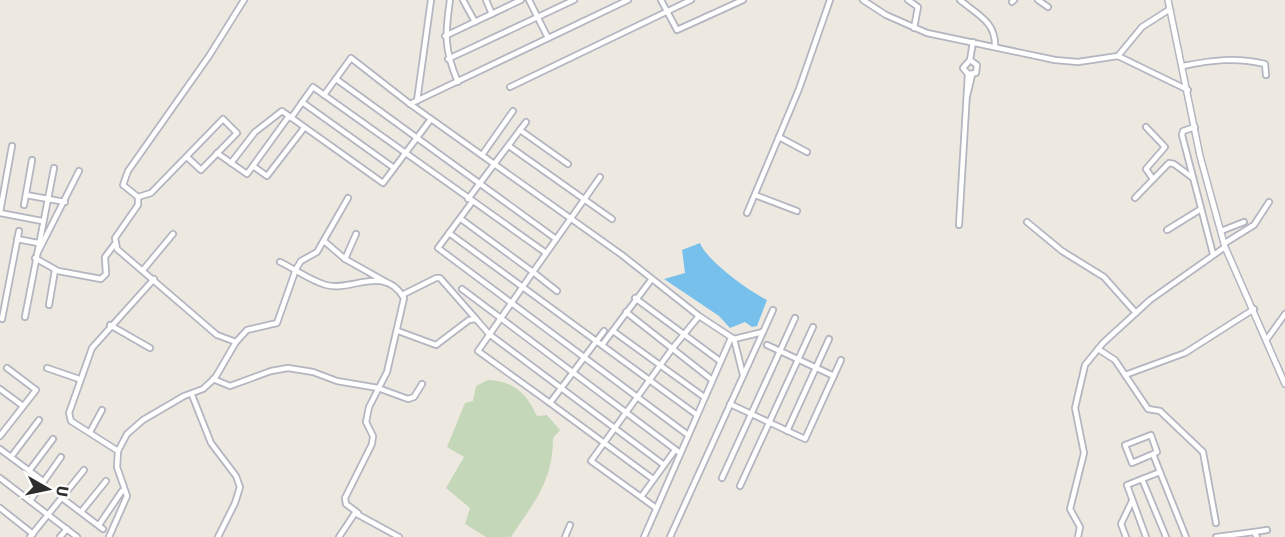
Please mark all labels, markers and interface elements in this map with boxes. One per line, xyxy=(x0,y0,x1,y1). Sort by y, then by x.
north arrow xyxy=(18,459,78,519)
text: U xyxy=(52,485,73,498)

